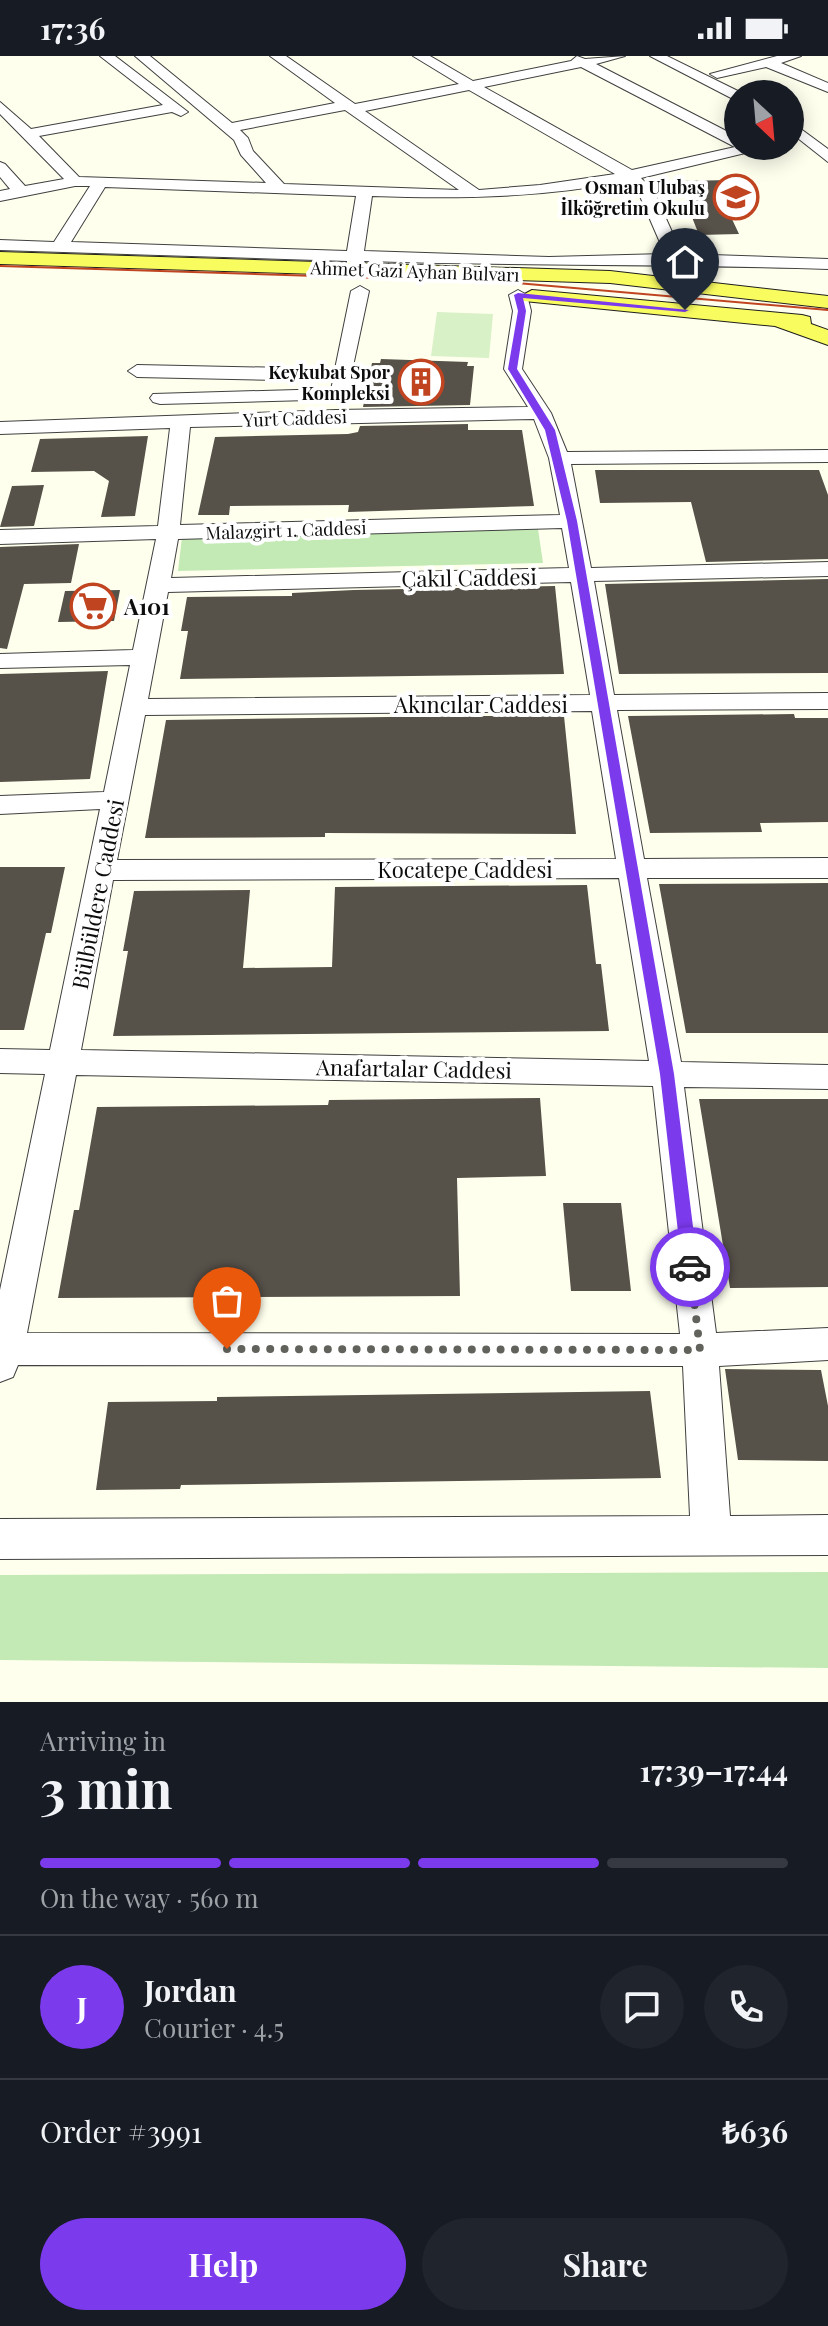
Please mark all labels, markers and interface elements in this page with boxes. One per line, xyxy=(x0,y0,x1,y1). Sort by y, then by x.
text: 17:36 xyxy=(40,8,105,48)
north arrow xyxy=(724,80,804,160)
map controls xyxy=(724,80,804,160)
school or university icon: Osman Ulubaş İlköğretim Okulu xyxy=(712,173,760,221)
place label: Osman Ulubaş İlköğretim Okulu xyxy=(561,175,705,220)
pin xyxy=(651,228,719,310)
icon: home xyxy=(663,240,707,284)
street label: Ahmet Gazi Ayhan Bulvarı xyxy=(309,255,520,287)
building icon: Keykubat Spor Kompleksi xyxy=(397,358,445,406)
place label: Keykubat Spor Kompleksi xyxy=(268,360,391,405)
street label: Yurt Caddesi xyxy=(242,404,347,432)
street label: Malazgirt 1. Caddesi xyxy=(205,515,367,545)
street label: Çakıl Caddesi xyxy=(401,561,537,593)
supermarket icon: A101 xyxy=(69,582,117,630)
place label: A101 xyxy=(123,591,170,621)
street label: Akıncılar Caddesi xyxy=(393,689,568,719)
street label: Bülbüldere Caddesi xyxy=(64,796,130,992)
street label: Kocatepe Caddesi xyxy=(377,854,553,884)
street label: Anafartalar Caddesi xyxy=(315,1051,512,1085)
courier xyxy=(650,1227,730,1307)
icon: car xyxy=(668,1245,712,1289)
pin xyxy=(193,1267,261,1349)
icon: bag xyxy=(205,1279,249,1323)
text: Arriving in xyxy=(40,1723,166,1758)
text: 17:39–17:44 xyxy=(640,1750,788,1790)
text: 3 min xyxy=(40,1753,173,1822)
text: On the way · 560 m xyxy=(40,1880,259,1915)
button: chat xyxy=(600,1965,684,2049)
button: phone xyxy=(704,1965,788,2049)
text: Jordan xyxy=(144,1970,237,2010)
text: J xyxy=(77,1987,87,2027)
text: Courier · 4.5 xyxy=(144,2010,284,2045)
text: Order #3991 xyxy=(40,2111,202,2151)
text: ₺636 xyxy=(723,2111,788,2151)
button: Help xyxy=(40,2218,406,2310)
button: Share xyxy=(422,2218,788,2310)

